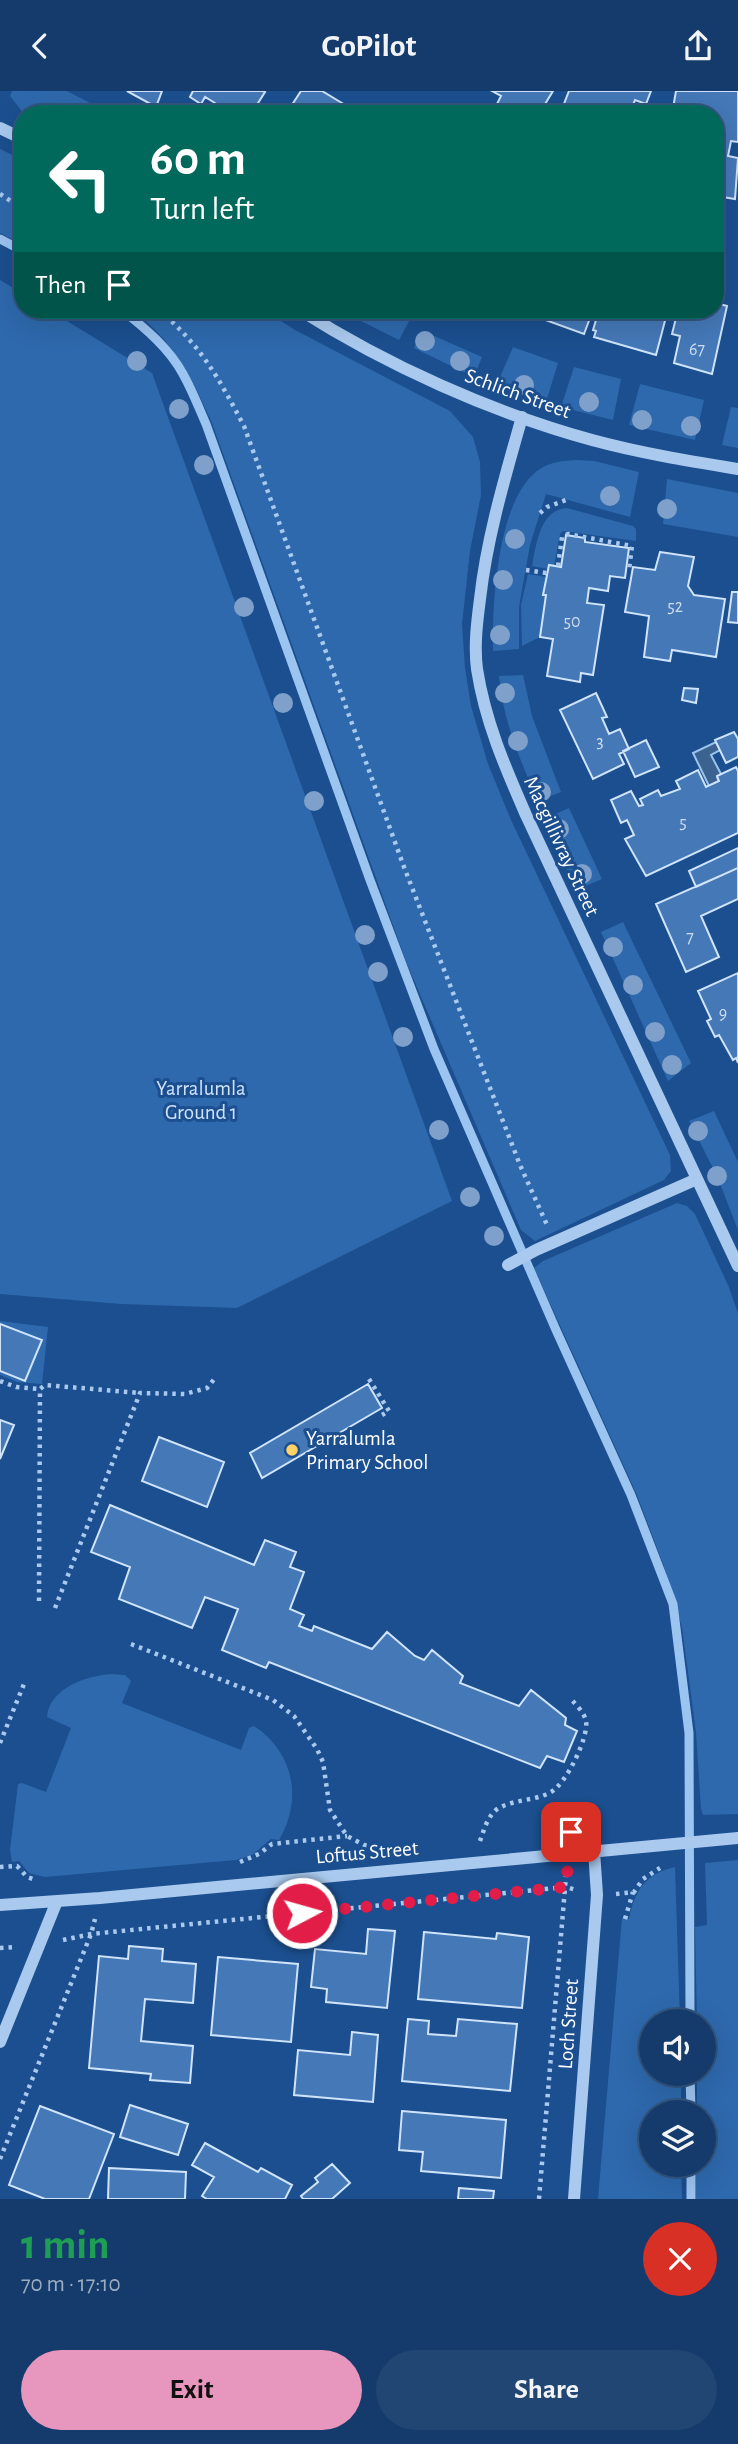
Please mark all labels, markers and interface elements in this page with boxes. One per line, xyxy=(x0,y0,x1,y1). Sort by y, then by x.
icon: back xyxy=(21,27,59,65)
icon: share xyxy=(679,27,717,65)
text: GoPilot xyxy=(322,30,416,62)
icon: left xyxy=(35,133,126,224)
text: 60 m xyxy=(150,135,246,184)
text: Turn left xyxy=(150,193,254,225)
icon: arrive xyxy=(100,266,138,304)
text: Then xyxy=(35,272,86,298)
house number: 67 xyxy=(689,341,705,359)
street label: Schlich Street xyxy=(462,365,574,422)
house number: 52 xyxy=(667,598,683,616)
house number: 50 xyxy=(563,613,581,631)
house number: 3 xyxy=(596,733,604,751)
street label: Macgillivray Street xyxy=(520,773,603,920)
house number: 5 xyxy=(679,814,687,832)
house number: 7 xyxy=(686,929,694,947)
house number: 9 xyxy=(719,1005,727,1023)
park label: Yarralumla Ground 1 xyxy=(156,1078,246,1123)
place label: Yarralumla Primary School xyxy=(306,1428,429,1473)
marker: Yarralumla Primary School xyxy=(284,1442,300,1458)
pin xyxy=(541,1802,601,1862)
icon: arrive xyxy=(552,1813,590,1851)
street label: Loftus Street xyxy=(315,1838,420,1867)
position arrow xyxy=(265,1876,339,1950)
street label: Loch Street xyxy=(555,1978,582,2070)
map controls xyxy=(639,2009,716,2177)
button: sound xyxy=(639,2009,716,2086)
button: layers xyxy=(639,2100,716,2177)
button: close xyxy=(643,2222,717,2296)
text: 1 min xyxy=(21,2224,110,2266)
text: 70 m · 17:10 xyxy=(21,2273,121,2296)
button: Exit xyxy=(21,2350,362,2430)
button: Share xyxy=(376,2350,717,2430)

